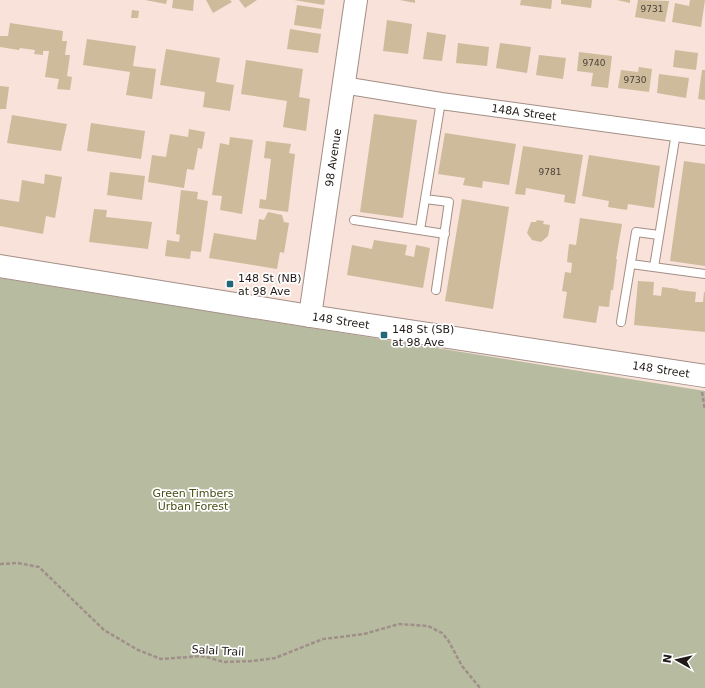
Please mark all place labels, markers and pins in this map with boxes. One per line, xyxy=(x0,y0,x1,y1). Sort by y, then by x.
place label: 148 St (NB) at 98 Ave xyxy=(238,272,302,298)
marker: 148 St (NB) at 98 Ave xyxy=(225,279,235,289)
place label: 148 St (SB) at 98 Ave xyxy=(392,323,454,349)
marker: 148 St (SB) at 98 Ave xyxy=(379,330,389,340)

